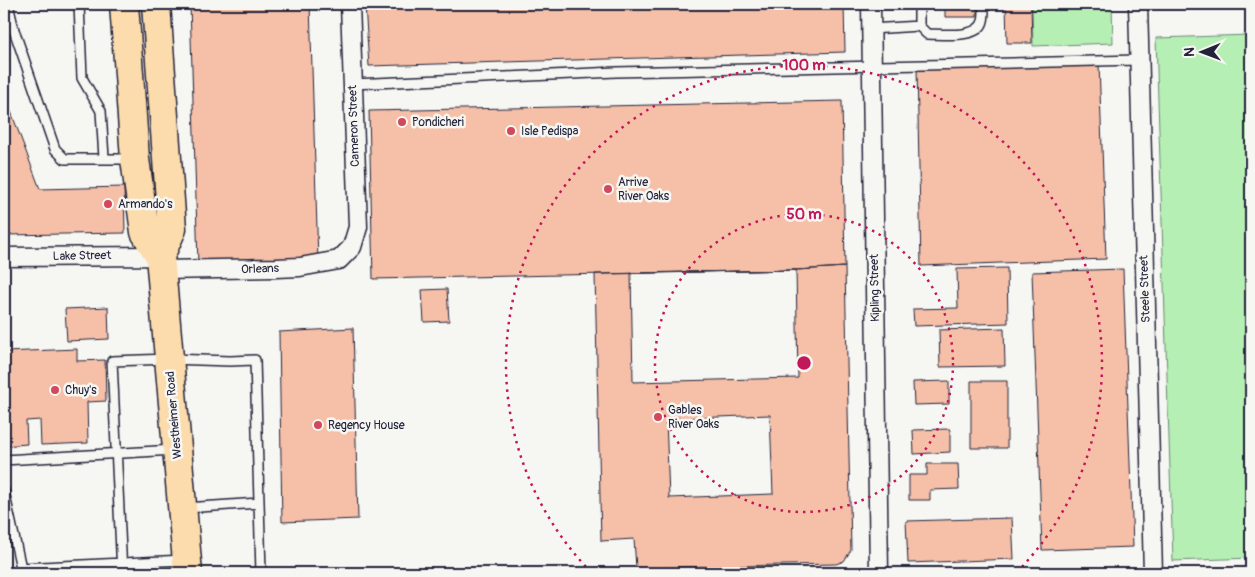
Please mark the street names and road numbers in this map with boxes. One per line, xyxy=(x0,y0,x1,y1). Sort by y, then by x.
street label: Cameron Street xyxy=(345,85,363,167)
street label: Lake Street xyxy=(53,248,111,264)
street label: Kipling Street xyxy=(867,254,883,322)
street label: Steele Street xyxy=(1136,255,1154,323)
street label: Orleans xyxy=(241,261,280,277)
street label: Westheimer Road xyxy=(163,370,185,460)

